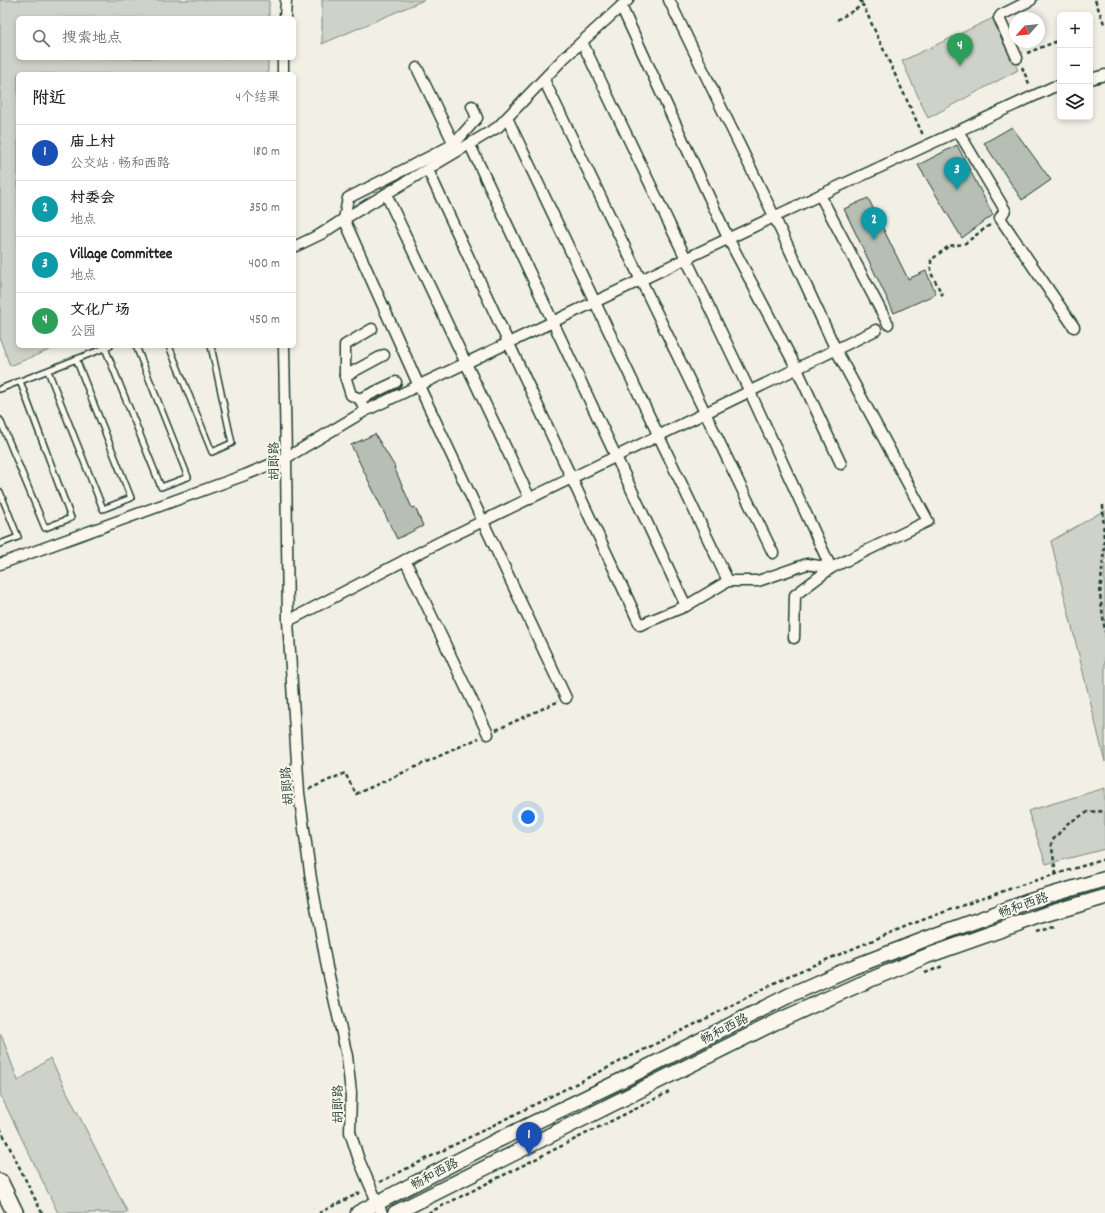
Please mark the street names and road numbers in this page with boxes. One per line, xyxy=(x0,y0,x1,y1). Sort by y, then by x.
street label: 胡郎路 xyxy=(266,441,285,481)
street label: 胡郎路 xyxy=(277,766,300,806)
street label: 畅和西路 xyxy=(996,889,1051,924)
street label: 畅和西路 xyxy=(698,1010,753,1050)
street label: 胡郎路 xyxy=(330,1084,349,1124)
street label: 畅和西路 xyxy=(408,1155,463,1196)

